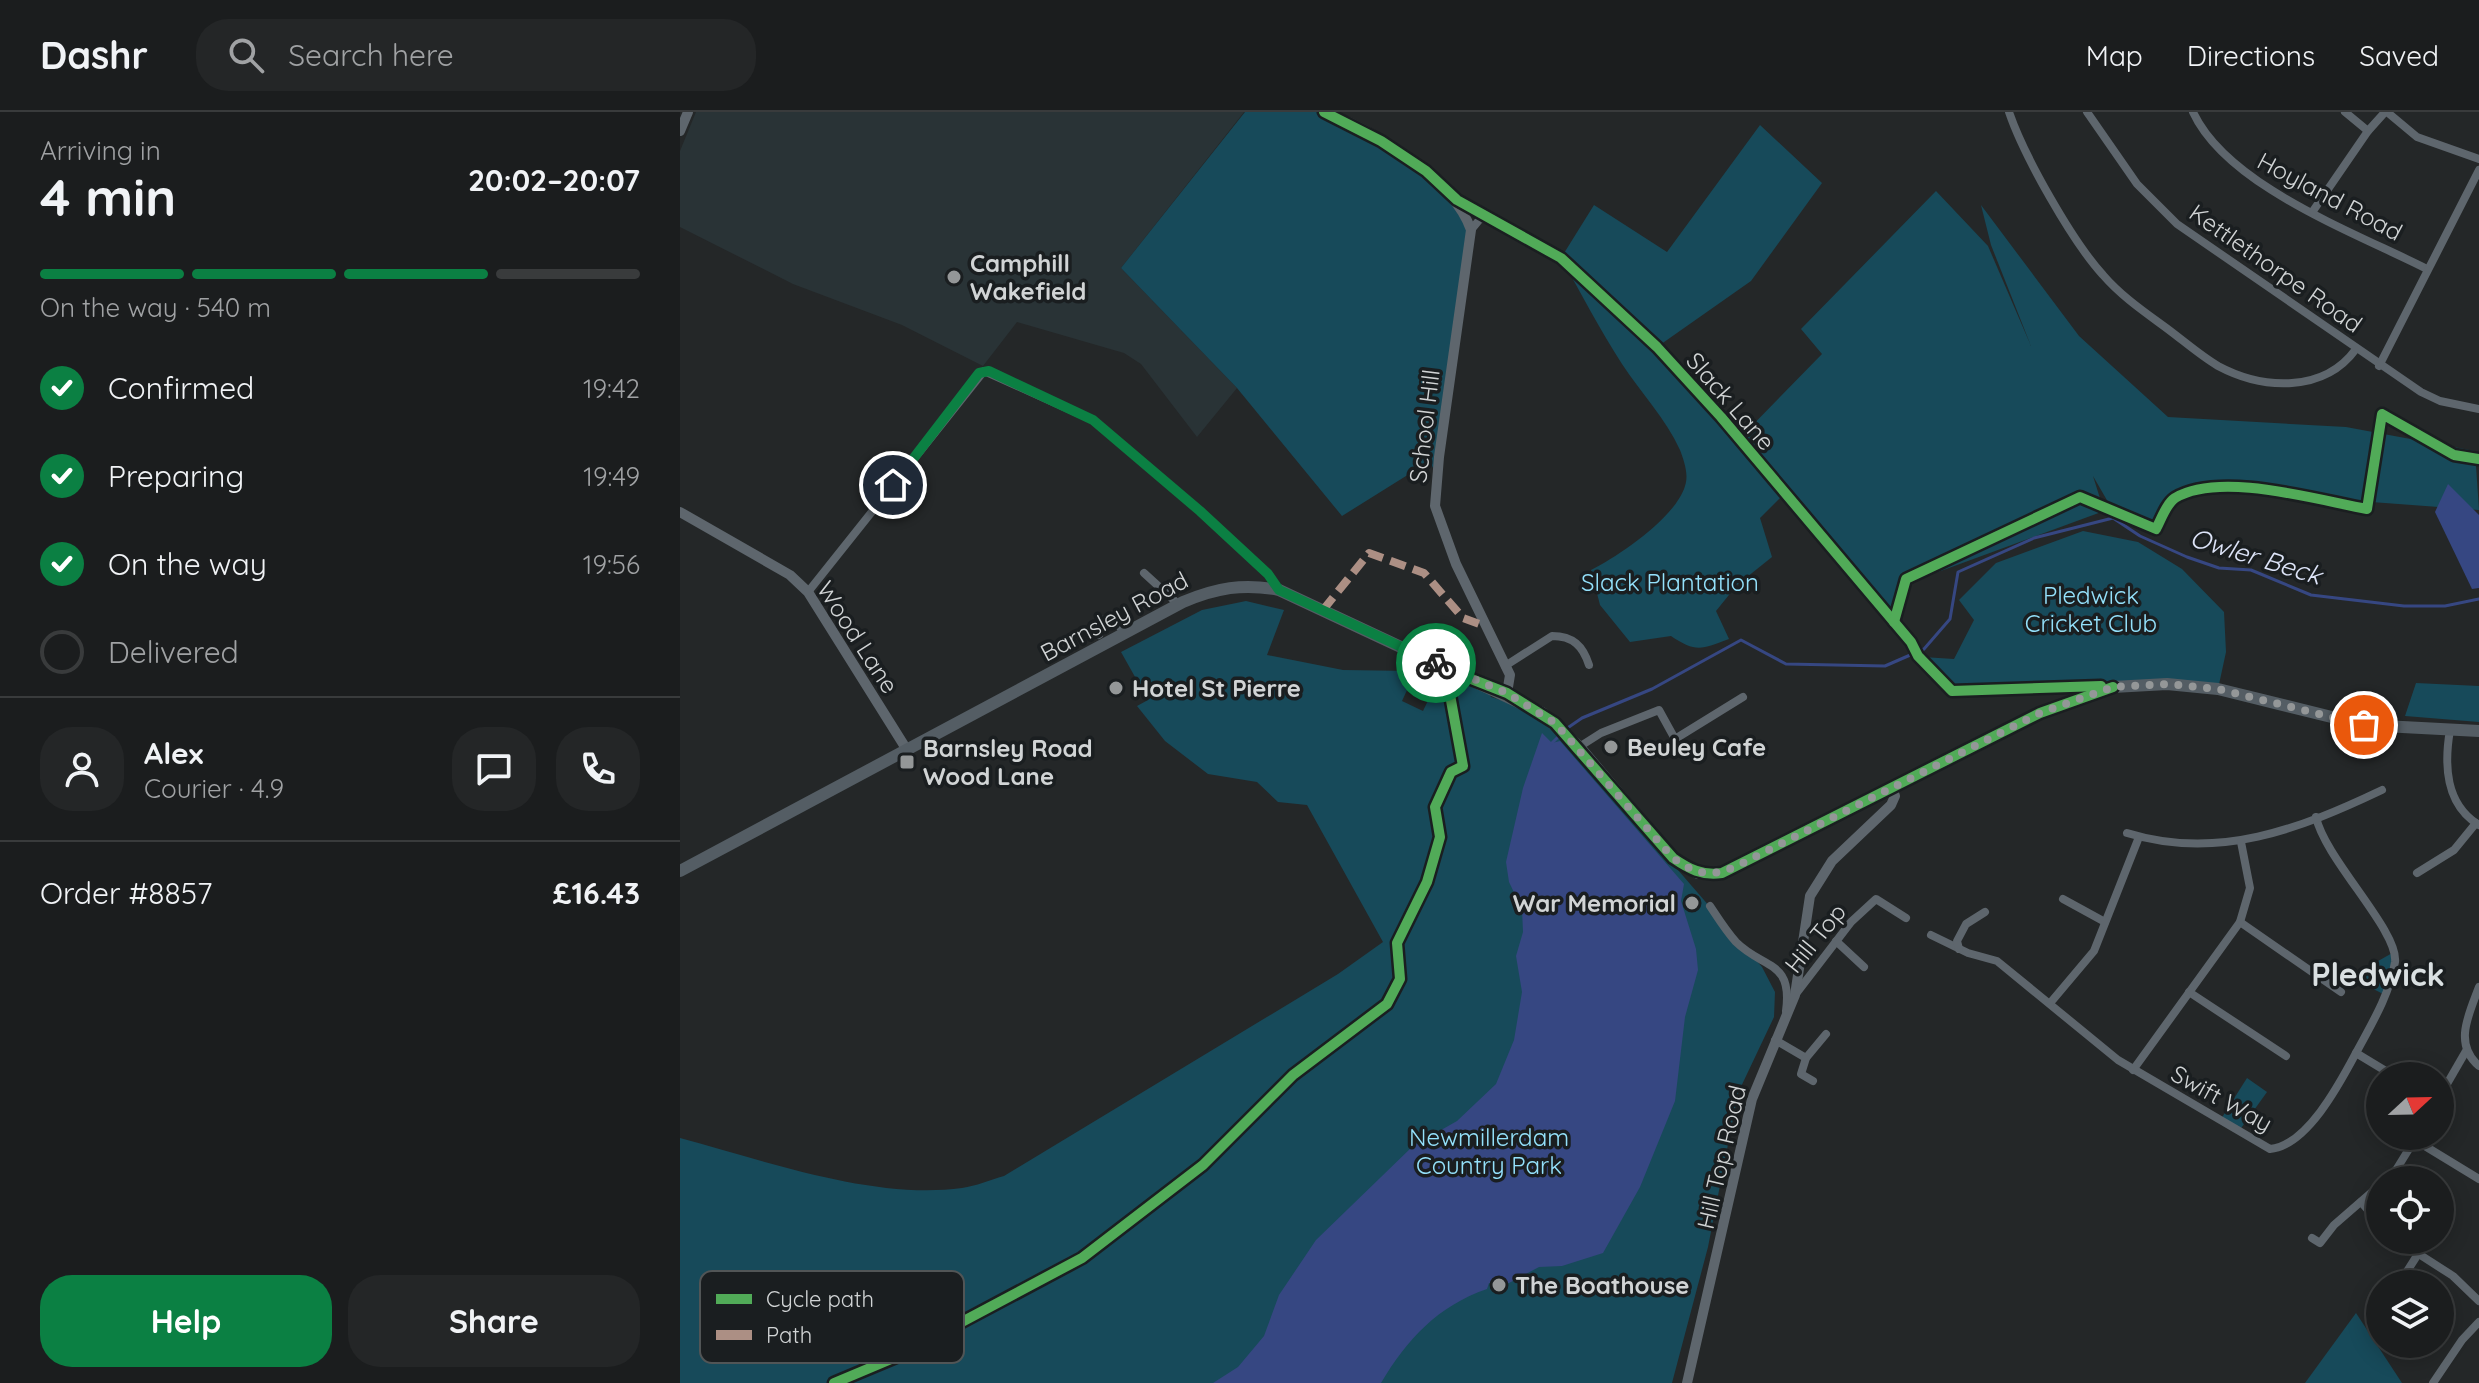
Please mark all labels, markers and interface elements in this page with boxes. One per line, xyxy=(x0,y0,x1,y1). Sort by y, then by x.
search box xyxy=(196,19,756,91)
text: Dashr xyxy=(40,31,148,79)
icon: search xyxy=(224,33,268,77)
text: Search here xyxy=(288,36,454,74)
text: Map xyxy=(2086,38,2143,73)
text: Directions xyxy=(2187,38,2315,73)
text: Saved xyxy=(2359,38,2439,73)
text: Arriving in xyxy=(40,134,161,167)
street label: Hoyland Road xyxy=(2252,145,2408,247)
text: 20:02–20:07 xyxy=(468,161,640,199)
text: 4 min xyxy=(40,164,176,229)
street label: Kettlethorpe Road xyxy=(2184,197,2368,339)
place label: Camphill Wakefield xyxy=(970,248,1086,306)
marker: Camphill Wakefield xyxy=(945,268,963,286)
text: On the way · 540 m xyxy=(40,291,271,324)
street label: Slack Lane xyxy=(1680,346,1782,456)
icon: check xyxy=(40,366,84,410)
street label: School Hill xyxy=(1402,368,1446,484)
text: Confirmed xyxy=(108,369,254,407)
text: 19:42 xyxy=(583,372,640,405)
pin xyxy=(859,451,927,519)
icon: check xyxy=(40,454,84,498)
text: Preparing xyxy=(108,457,244,495)
text: 19:49 xyxy=(583,460,640,493)
icon: home xyxy=(871,463,915,507)
water label: Owler Beck xyxy=(2186,520,2328,592)
icon: check xyxy=(40,542,84,586)
text: On the way xyxy=(108,545,267,583)
text: 19:56 xyxy=(583,548,640,581)
street label: Barnsley Road xyxy=(1035,564,1193,668)
park label: Slack Plantation xyxy=(1581,567,1759,597)
street label: Wood Lane xyxy=(811,575,905,699)
park label: Pledwick Cricket Club xyxy=(2025,580,2157,638)
courier xyxy=(1396,623,1476,703)
text: Delivered xyxy=(108,633,239,671)
icon: bike xyxy=(1414,641,1458,685)
place label: Hotel St Pierre xyxy=(1132,673,1301,703)
marker: Hotel St Pierre xyxy=(1107,679,1125,697)
pin xyxy=(2330,691,2398,759)
icon: bag xyxy=(2342,703,2386,747)
button: person xyxy=(40,727,124,811)
button: chat xyxy=(452,727,536,811)
button: phone xyxy=(556,727,640,811)
place label: Beuley Cafe xyxy=(1627,732,1766,762)
place label: Barnsley Road Wood Lane xyxy=(923,733,1093,791)
text: Alex xyxy=(144,734,203,772)
marker: Beuley Cafe xyxy=(1602,738,1620,756)
marker: Barnsley Road Wood Lane xyxy=(898,753,916,771)
text: Courier · 4.9 xyxy=(144,772,284,805)
text: Order #8857 xyxy=(40,874,213,912)
text: £16.43 xyxy=(553,874,640,912)
place label: War Memorial xyxy=(1513,888,1676,918)
marker: War Memorial xyxy=(1683,894,1701,912)
street label: Hill Top xyxy=(1778,897,1852,979)
district label: Pledwick xyxy=(2311,954,2445,994)
street label: Swift Way xyxy=(2166,1058,2278,1138)
north arrow xyxy=(2366,1062,2454,1150)
map controls xyxy=(2366,1062,2454,1358)
street label: Hill Top Road xyxy=(1690,1082,1752,1232)
park label: Newmillerdam Country Park xyxy=(1409,1122,1569,1180)
button: locate xyxy=(2366,1166,2454,1254)
place label: The Boathouse xyxy=(1515,1270,1689,1300)
button: layers xyxy=(2366,1270,2454,1358)
legend xyxy=(700,1271,964,1363)
button: Help xyxy=(40,1275,332,1367)
button: Share xyxy=(348,1275,640,1367)
marker: The Boathouse xyxy=(1490,1276,1508,1294)
text: Cycle path xyxy=(766,1285,874,1313)
text: Path xyxy=(766,1321,812,1349)

